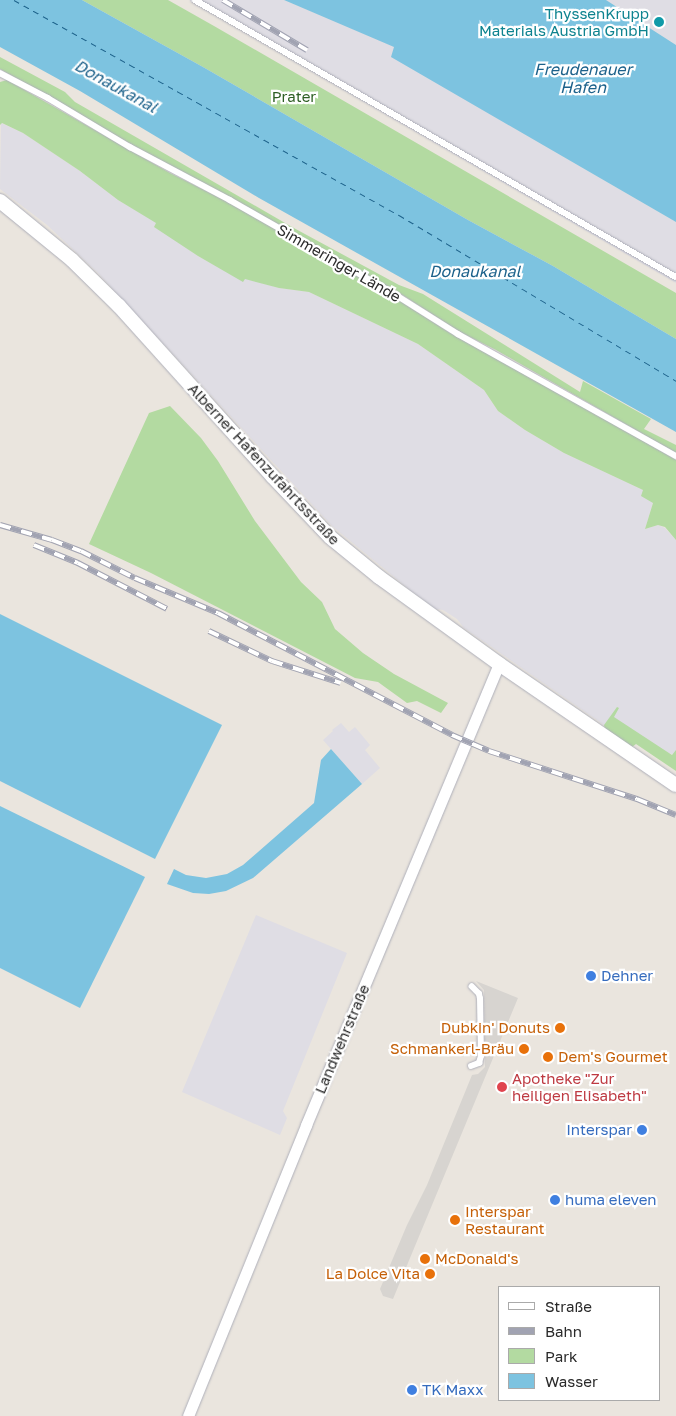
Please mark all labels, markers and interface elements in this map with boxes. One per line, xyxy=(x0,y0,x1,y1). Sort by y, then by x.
place label: ThyssenKrupp Materials Austria GmbH xyxy=(479,4,649,39)
marker: ThyssenKrupp Materials Austria GmbH xyxy=(653,16,665,28)
water label: Donaukanal xyxy=(71,55,161,117)
water label: Freudenauer Hafen xyxy=(534,59,632,97)
park label: Prater xyxy=(272,88,316,106)
street label: Simmeringer Lände xyxy=(274,220,404,306)
water label: Donaukanal xyxy=(429,261,521,281)
street label: Alberner Hafenzufahrtsstraße xyxy=(184,380,344,548)
place label: Dehner xyxy=(601,967,653,985)
marker: Dehner xyxy=(585,970,597,982)
street label: Landwehrstraße xyxy=(311,982,373,1096)
place label: Dubkin' Donuts xyxy=(441,1019,550,1037)
marker: Dubkin' Donuts xyxy=(554,1022,566,1034)
place label: Schmankerl-Bräu xyxy=(390,1040,514,1058)
marker: Schmankerl-Bräu xyxy=(518,1043,530,1055)
place label: Dem's Gourmet xyxy=(558,1048,668,1066)
marker: Dem's Gourmet xyxy=(542,1051,554,1063)
place label: Apotheke "Zur heiligen Elisabeth" xyxy=(512,1069,647,1104)
marker: Apotheke "Zur heiligen Elisabeth" xyxy=(496,1081,508,1093)
place label: Interspar xyxy=(566,1121,632,1139)
marker: Interspar xyxy=(636,1124,648,1136)
place label: huma eleven xyxy=(565,1191,657,1209)
marker: huma eleven xyxy=(549,1194,561,1206)
place label: Interspar Restaurant xyxy=(465,1202,544,1237)
marker: Interspar Restaurant xyxy=(449,1214,461,1226)
place label: McDonald's xyxy=(435,1250,518,1268)
marker: McDonald's xyxy=(419,1253,431,1265)
place label: La Dolce Vita xyxy=(326,1265,420,1283)
marker: La Dolce Vita xyxy=(424,1268,436,1280)
legend xyxy=(498,1286,661,1401)
text: Straße xyxy=(545,1297,592,1315)
text: Bahn xyxy=(545,1322,582,1340)
text: Park xyxy=(545,1347,577,1365)
text: Wasser xyxy=(545,1372,598,1390)
place label: TK Maxx xyxy=(422,1381,483,1399)
marker: TK Maxx xyxy=(406,1384,418,1396)

